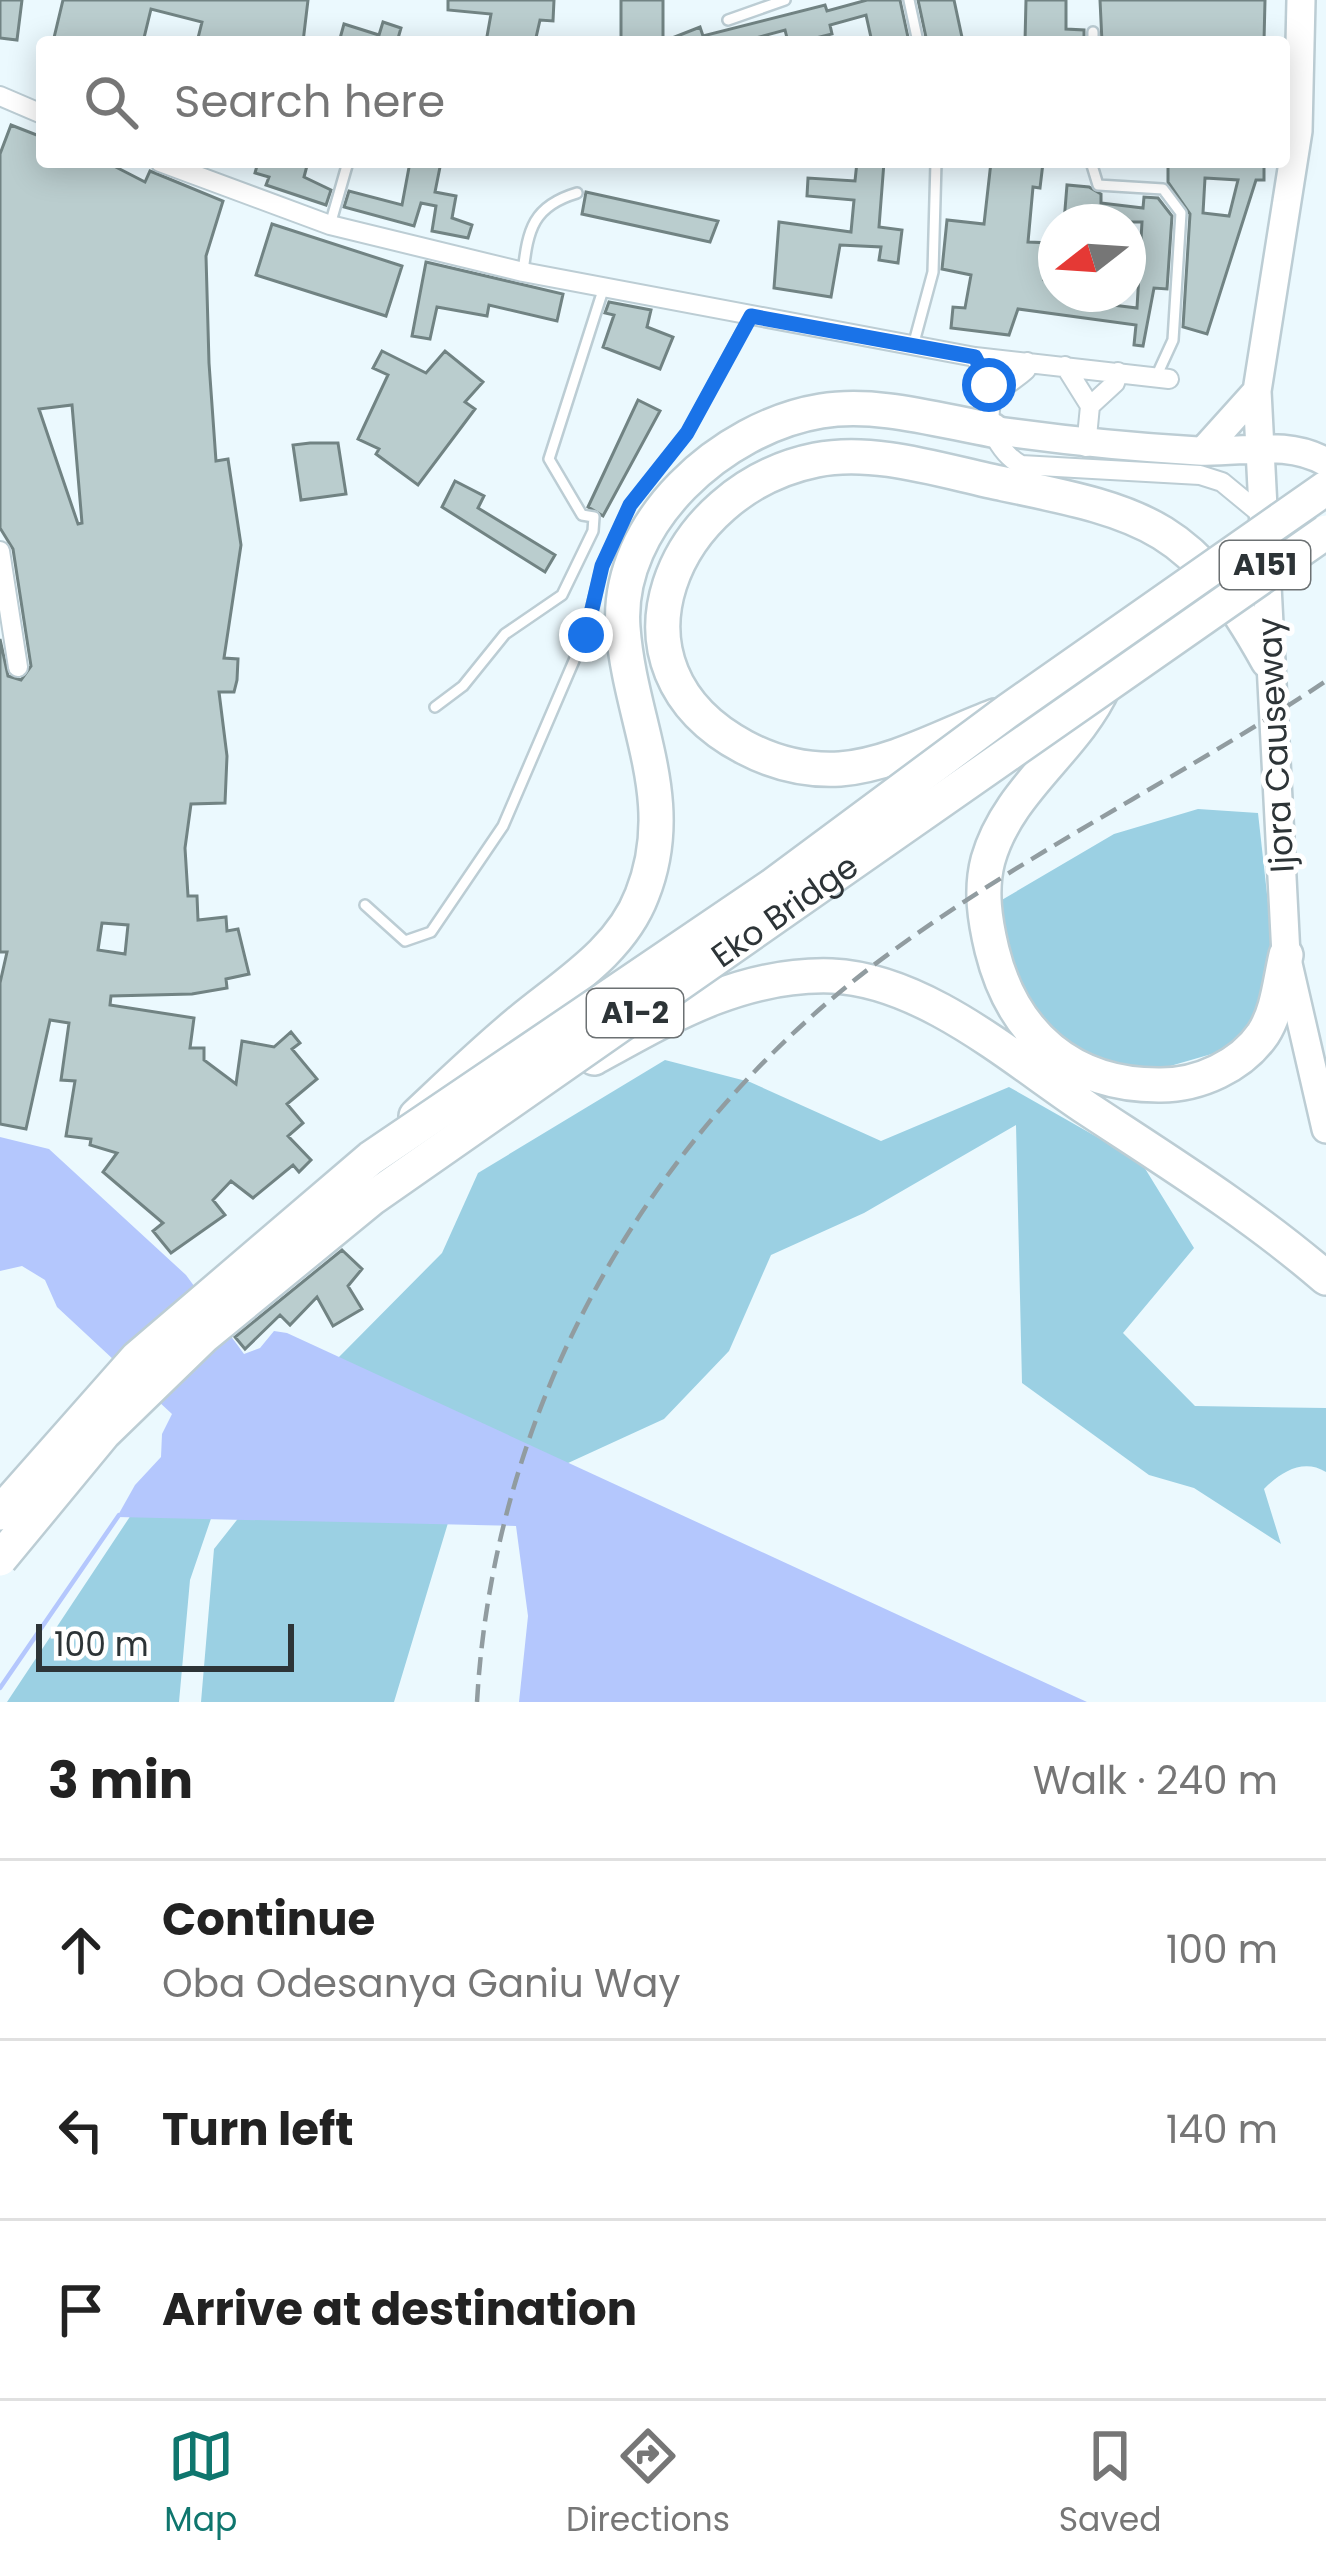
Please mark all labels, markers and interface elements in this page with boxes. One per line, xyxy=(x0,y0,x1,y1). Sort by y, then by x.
search box xyxy=(36,36,1290,168)
icon: search xyxy=(78,69,144,135)
text: Search here xyxy=(174,70,445,133)
north arrow xyxy=(1038,204,1146,312)
route start xyxy=(962,358,1016,412)
road number: A151 xyxy=(1220,541,1310,589)
route end xyxy=(559,608,613,662)
street label: Ijora Causeway xyxy=(1245,616,1306,874)
street label: Eko Bridge xyxy=(702,843,868,978)
road number: A1-2 xyxy=(587,989,683,1037)
scale bar xyxy=(36,1618,294,1671)
text: 100 m xyxy=(54,1621,149,1668)
text: 3 min xyxy=(48,1744,193,1816)
text: Walk · 240 m xyxy=(1033,1753,1278,1808)
text: Continue xyxy=(162,1888,375,1951)
icon: ahead xyxy=(48,1917,114,1983)
text: 100 m xyxy=(1166,1922,1278,1977)
text: Oba Odesanya Ganiu Way xyxy=(162,1956,680,2011)
icon: left xyxy=(48,2097,114,2163)
text: Turn left xyxy=(162,2098,354,2161)
text: 140 m xyxy=(1166,2102,1278,2157)
icon: arrive xyxy=(48,2277,114,2343)
text: Arrive at destination xyxy=(162,2278,637,2341)
tab: Map xyxy=(164,2423,237,2545)
tab: Directions xyxy=(566,2423,730,2545)
tab: Saved xyxy=(1059,2423,1162,2545)

